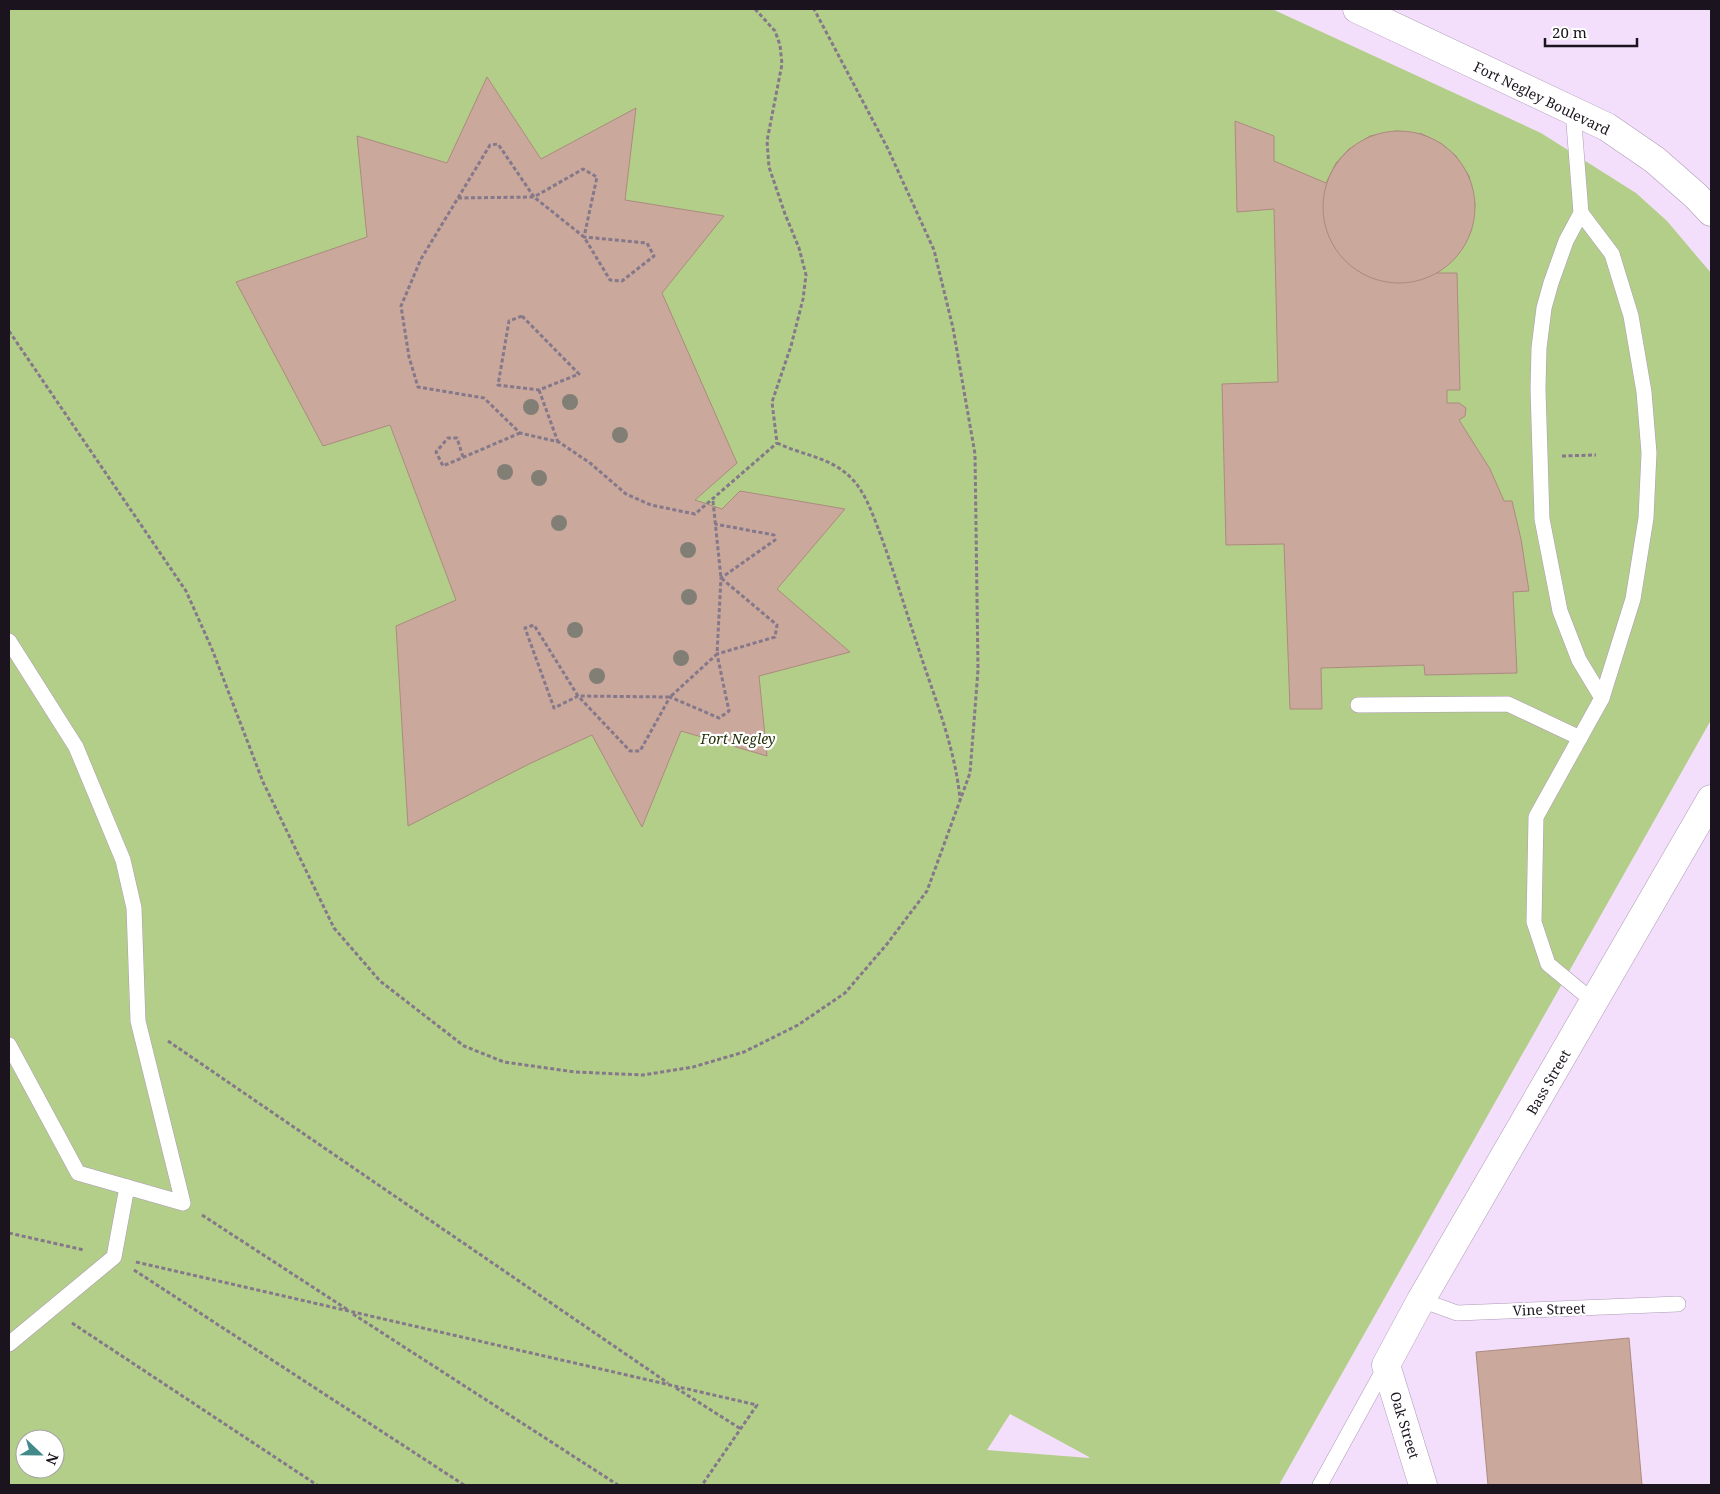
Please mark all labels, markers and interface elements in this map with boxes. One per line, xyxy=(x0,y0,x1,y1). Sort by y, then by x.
scale bar xyxy=(1545,15,1638,47)
text: 20 m xyxy=(1552,22,1587,42)
street label: Fort Negley Boulevard xyxy=(1471,57,1614,139)
park label: Fort Negley xyxy=(700,729,776,748)
street label: Bass Street xyxy=(1522,1046,1574,1118)
street label: Vine Street xyxy=(1512,1298,1586,1320)
street label: Oak Street xyxy=(1386,1389,1424,1461)
north arrow xyxy=(15,1429,65,1479)
text: N xyxy=(42,1450,63,1468)

